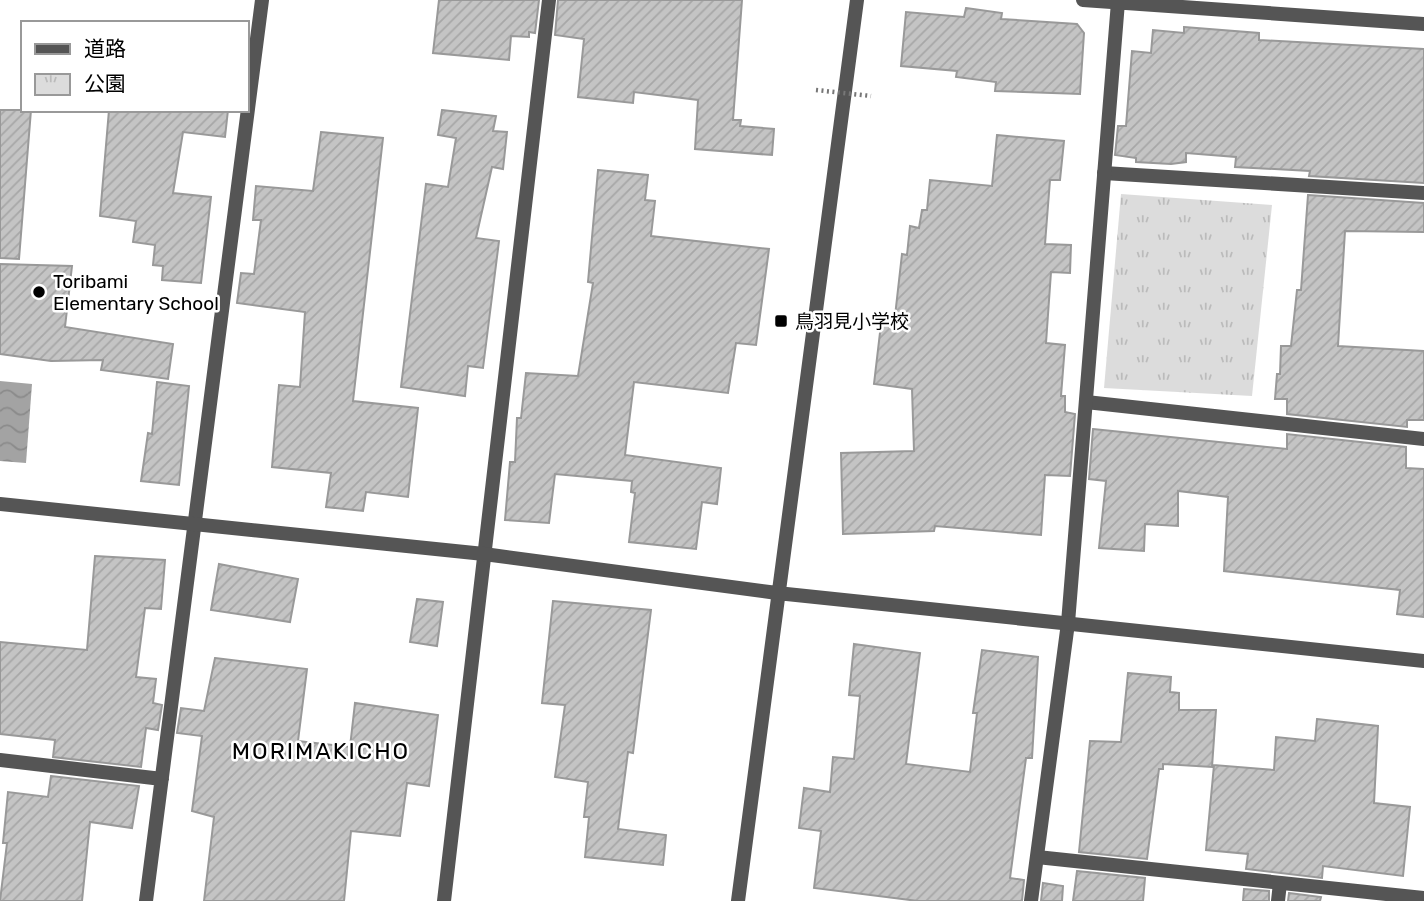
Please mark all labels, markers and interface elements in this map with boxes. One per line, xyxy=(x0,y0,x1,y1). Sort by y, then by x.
legend xyxy=(21,21,248,112)
text: 道路 xyxy=(84,36,126,61)
text: 公園 xyxy=(84,71,126,96)
place label: Toribami Elementary School xyxy=(53,270,219,315)
marker: Toribami Elementary School xyxy=(31,284,47,300)
place label: 鳥羽見小学校 xyxy=(795,310,909,333)
marker: 鳥羽見小学校 xyxy=(773,313,789,329)
district label: MORIMAKICHO xyxy=(232,737,410,765)

